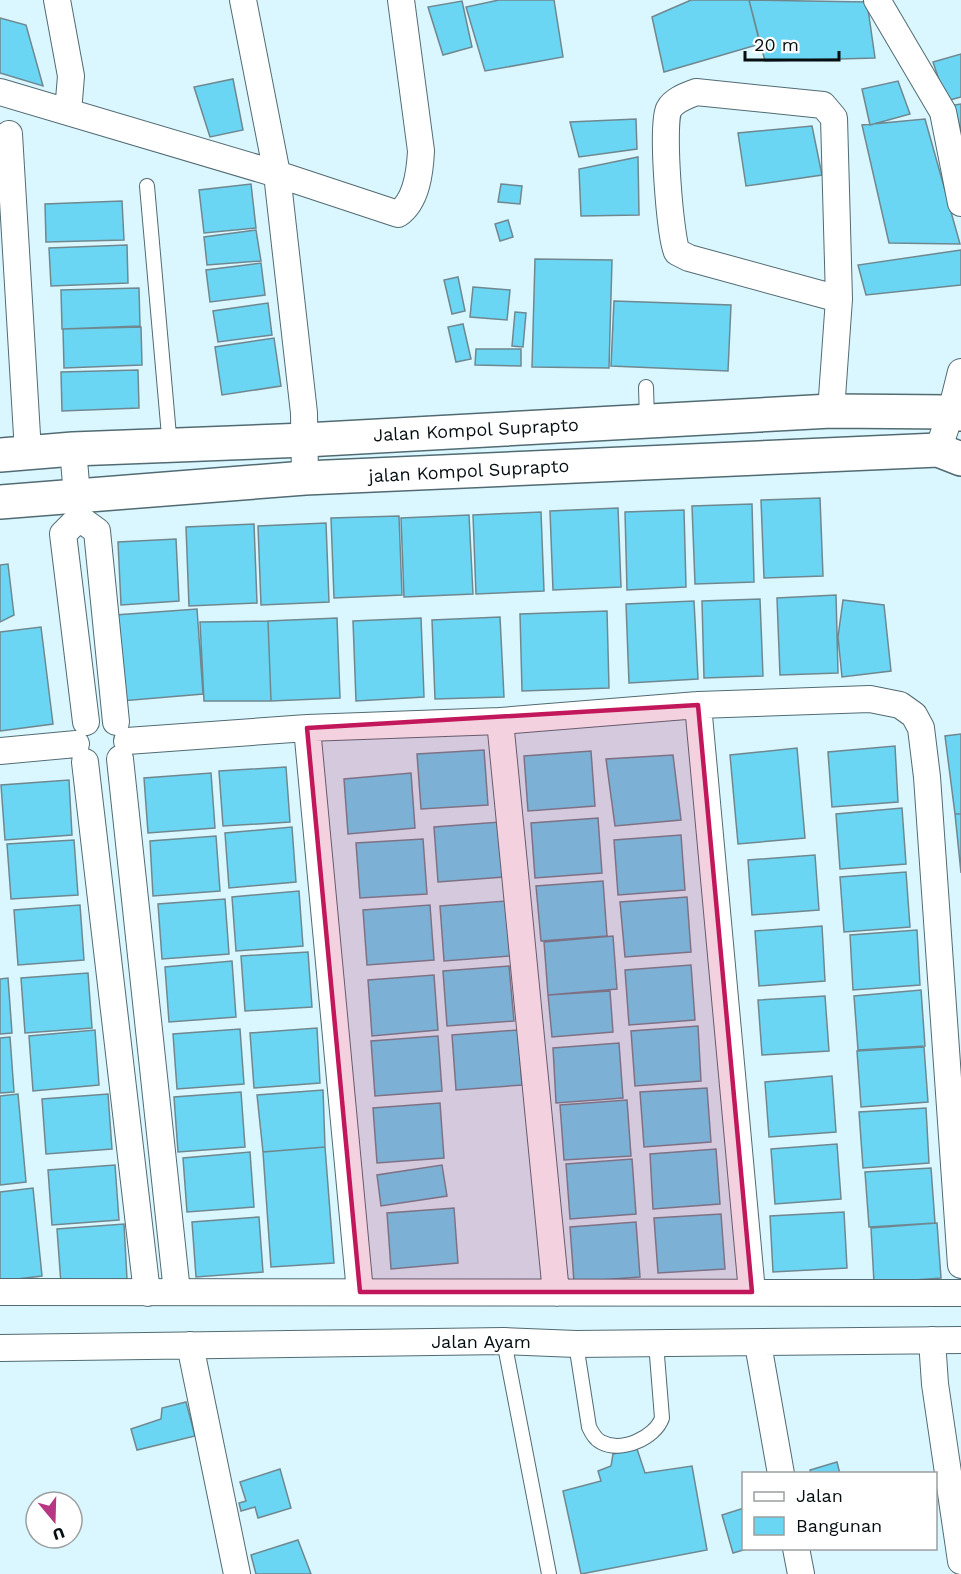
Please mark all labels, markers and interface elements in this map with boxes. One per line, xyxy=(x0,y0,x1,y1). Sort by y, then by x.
scale bar xyxy=(745,24,840,62)
text: 20 m xyxy=(754,34,799,55)
street label: Jalan Kompol Suprapto xyxy=(373,414,579,445)
street label: jalan Kompol Suprapto xyxy=(366,455,570,486)
street label: Jalan Ayam xyxy=(431,1331,531,1352)
legend xyxy=(742,1472,937,1550)
text: Jalan xyxy=(796,1485,843,1506)
north arrow xyxy=(24,1490,84,1550)
text: Bangunan xyxy=(796,1515,882,1536)
text: U xyxy=(50,1523,67,1545)

